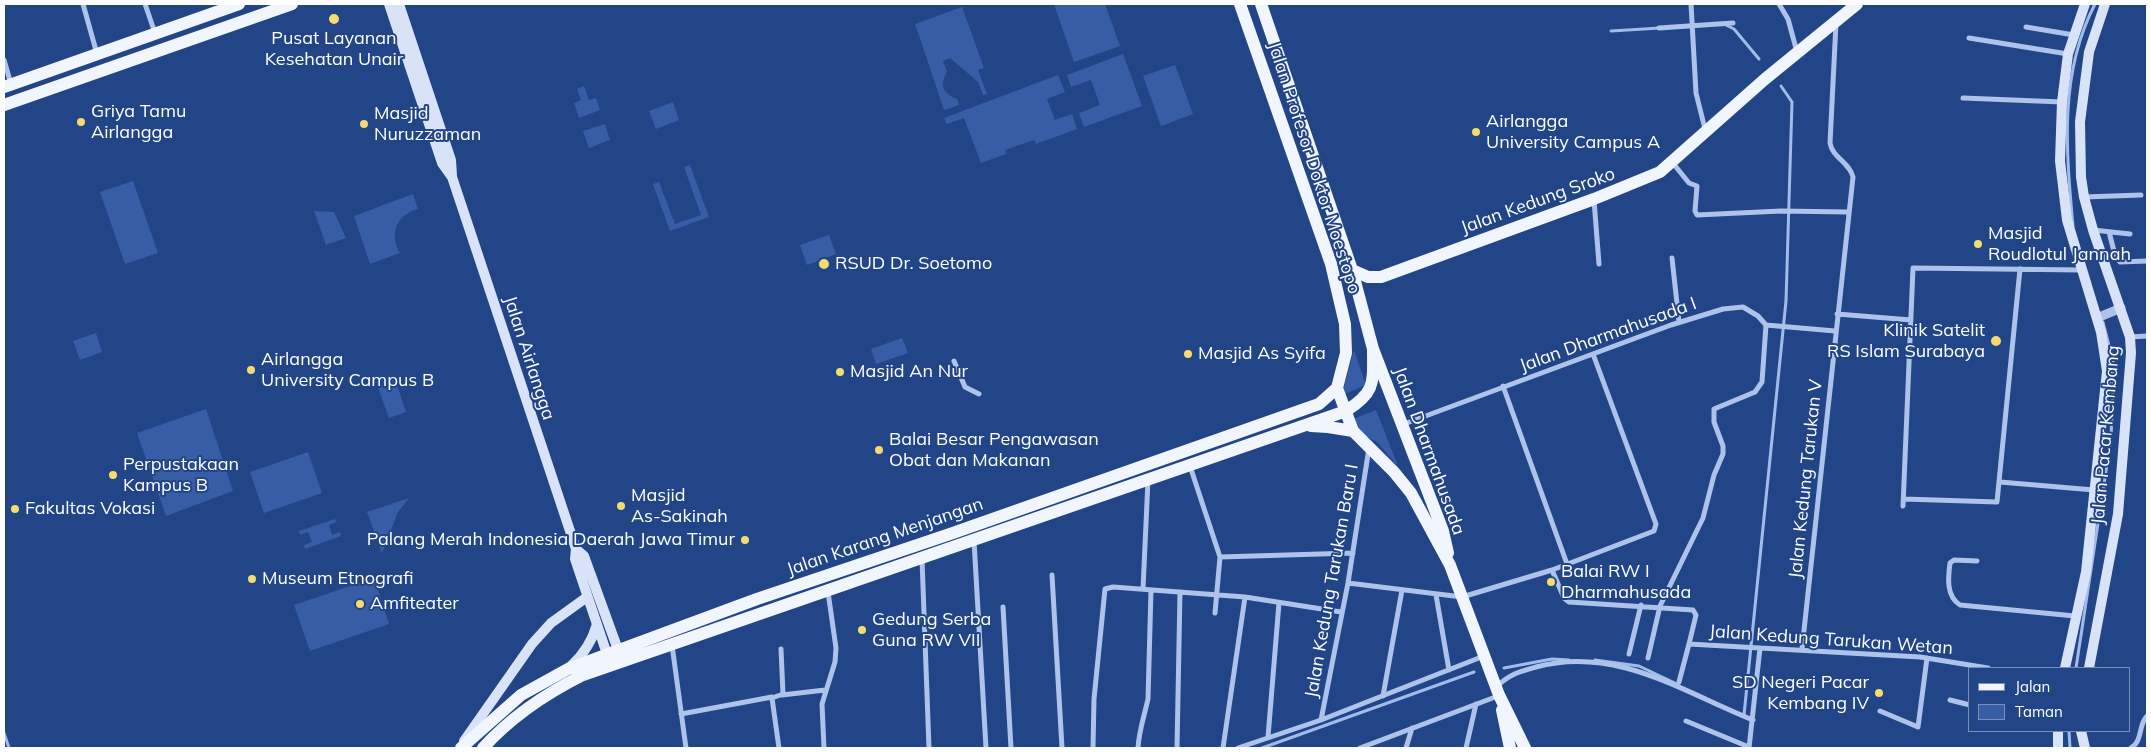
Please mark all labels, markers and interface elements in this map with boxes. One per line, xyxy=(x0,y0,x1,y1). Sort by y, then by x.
marker: Pusat Layanan Kesehatan Unair xyxy=(327,12,341,26)
place label: Pusat Layanan Kesehatan Unair xyxy=(265,28,403,70)
street label: Jalan Profesor Doktor Moestopo xyxy=(1263,39,1365,297)
place label: Griya Tamu Airlangga xyxy=(91,101,186,144)
place label: Masjid Nuruzzaman xyxy=(374,103,481,146)
place label: Airlangga University Campus A xyxy=(1486,111,1660,154)
marker: Griya Tamu Airlangga xyxy=(75,116,87,128)
marker: Masjid Nuruzzaman xyxy=(358,118,370,130)
marker: Airlangga University Campus A xyxy=(1470,126,1482,138)
street label: Jalan Kedung Sroko xyxy=(1458,163,1618,239)
place label: Masjid Roudlotul Jannah xyxy=(1988,223,2131,266)
marker: Masjid Roudlotul Jannah xyxy=(1972,238,1984,250)
place label: RSUD Dr. Soetomo xyxy=(835,253,992,275)
marker: RSUD Dr. Soetomo xyxy=(817,257,831,271)
street label: Jalan Airlangga xyxy=(499,293,559,423)
street label: Jalan Dharmahusada I xyxy=(1517,293,1699,377)
place label: Klinik Satelit RS Islam Surabaya xyxy=(1827,320,1985,362)
marker: Klinik Satelit RS Islam Surabaya xyxy=(1989,334,2003,348)
place label: Masjid As Syifa xyxy=(1198,343,1326,365)
street label: Jalan Pacar Kembang xyxy=(2087,344,2125,526)
marker: Masjid As Syifa xyxy=(1182,348,1194,360)
place label: Airlangga University Campus B xyxy=(261,349,434,392)
place label: Masjid An Nur xyxy=(850,361,968,383)
marker: Airlangga University Campus B xyxy=(245,364,257,376)
street label: Jalan Dharmahusada xyxy=(1389,364,1469,538)
marker: Masjid An Nur xyxy=(834,366,846,378)
street label: Jalan Kedung Tarukan V xyxy=(1785,378,1827,580)
place label: Balai Besar Pengawasan Obat dan Makanan xyxy=(889,429,1099,472)
marker: Balai Besar Pengawasan Obat dan Makanan xyxy=(873,444,885,456)
place label: Perpustakaan Kampus B xyxy=(123,454,239,496)
street label: Jalan Kedung Tarukan Baru I xyxy=(1301,462,1363,700)
marker: Perpustakaan Kampus B xyxy=(107,469,119,481)
place label: Masjid As-Sakinah xyxy=(631,485,728,528)
street label: Jalan Karang Menjangan xyxy=(784,493,986,581)
place label: Fakultas Vokasi xyxy=(25,498,155,520)
marker: Masjid As-Sakinah xyxy=(615,500,627,512)
marker: Fakultas Vokasi xyxy=(9,503,21,515)
place label: Palang Merah Indonesia Daerah Jawa Timur xyxy=(367,529,735,551)
marker: Palang Merah Indonesia Daerah Jawa Timur xyxy=(739,534,751,546)
place label: Balai RW I Dharmahusada xyxy=(1561,561,1691,604)
place label: Museum Etnografi xyxy=(262,568,413,590)
marker: Museum Etnografi xyxy=(246,573,258,585)
marker: Balai RW I Dharmahusada xyxy=(1545,576,1557,588)
place label: Amfiteater xyxy=(370,593,459,615)
marker: Amfiteater xyxy=(354,598,366,610)
place label: Gedung Serba Guna RW VII xyxy=(872,609,991,652)
street label: Jalan Kedung Tarukan Wetan xyxy=(1708,621,1954,659)
marker: Gedung Serba Guna RW VII xyxy=(856,624,868,636)
legend xyxy=(1968,667,2131,732)
place label: SD Negeri Pacar Kembang IV xyxy=(1732,672,1869,714)
text: Jalan xyxy=(2015,677,2050,696)
marker: SD Negeri Pacar Kembang IV xyxy=(1873,687,1885,699)
text: Taman xyxy=(2015,702,2063,721)

